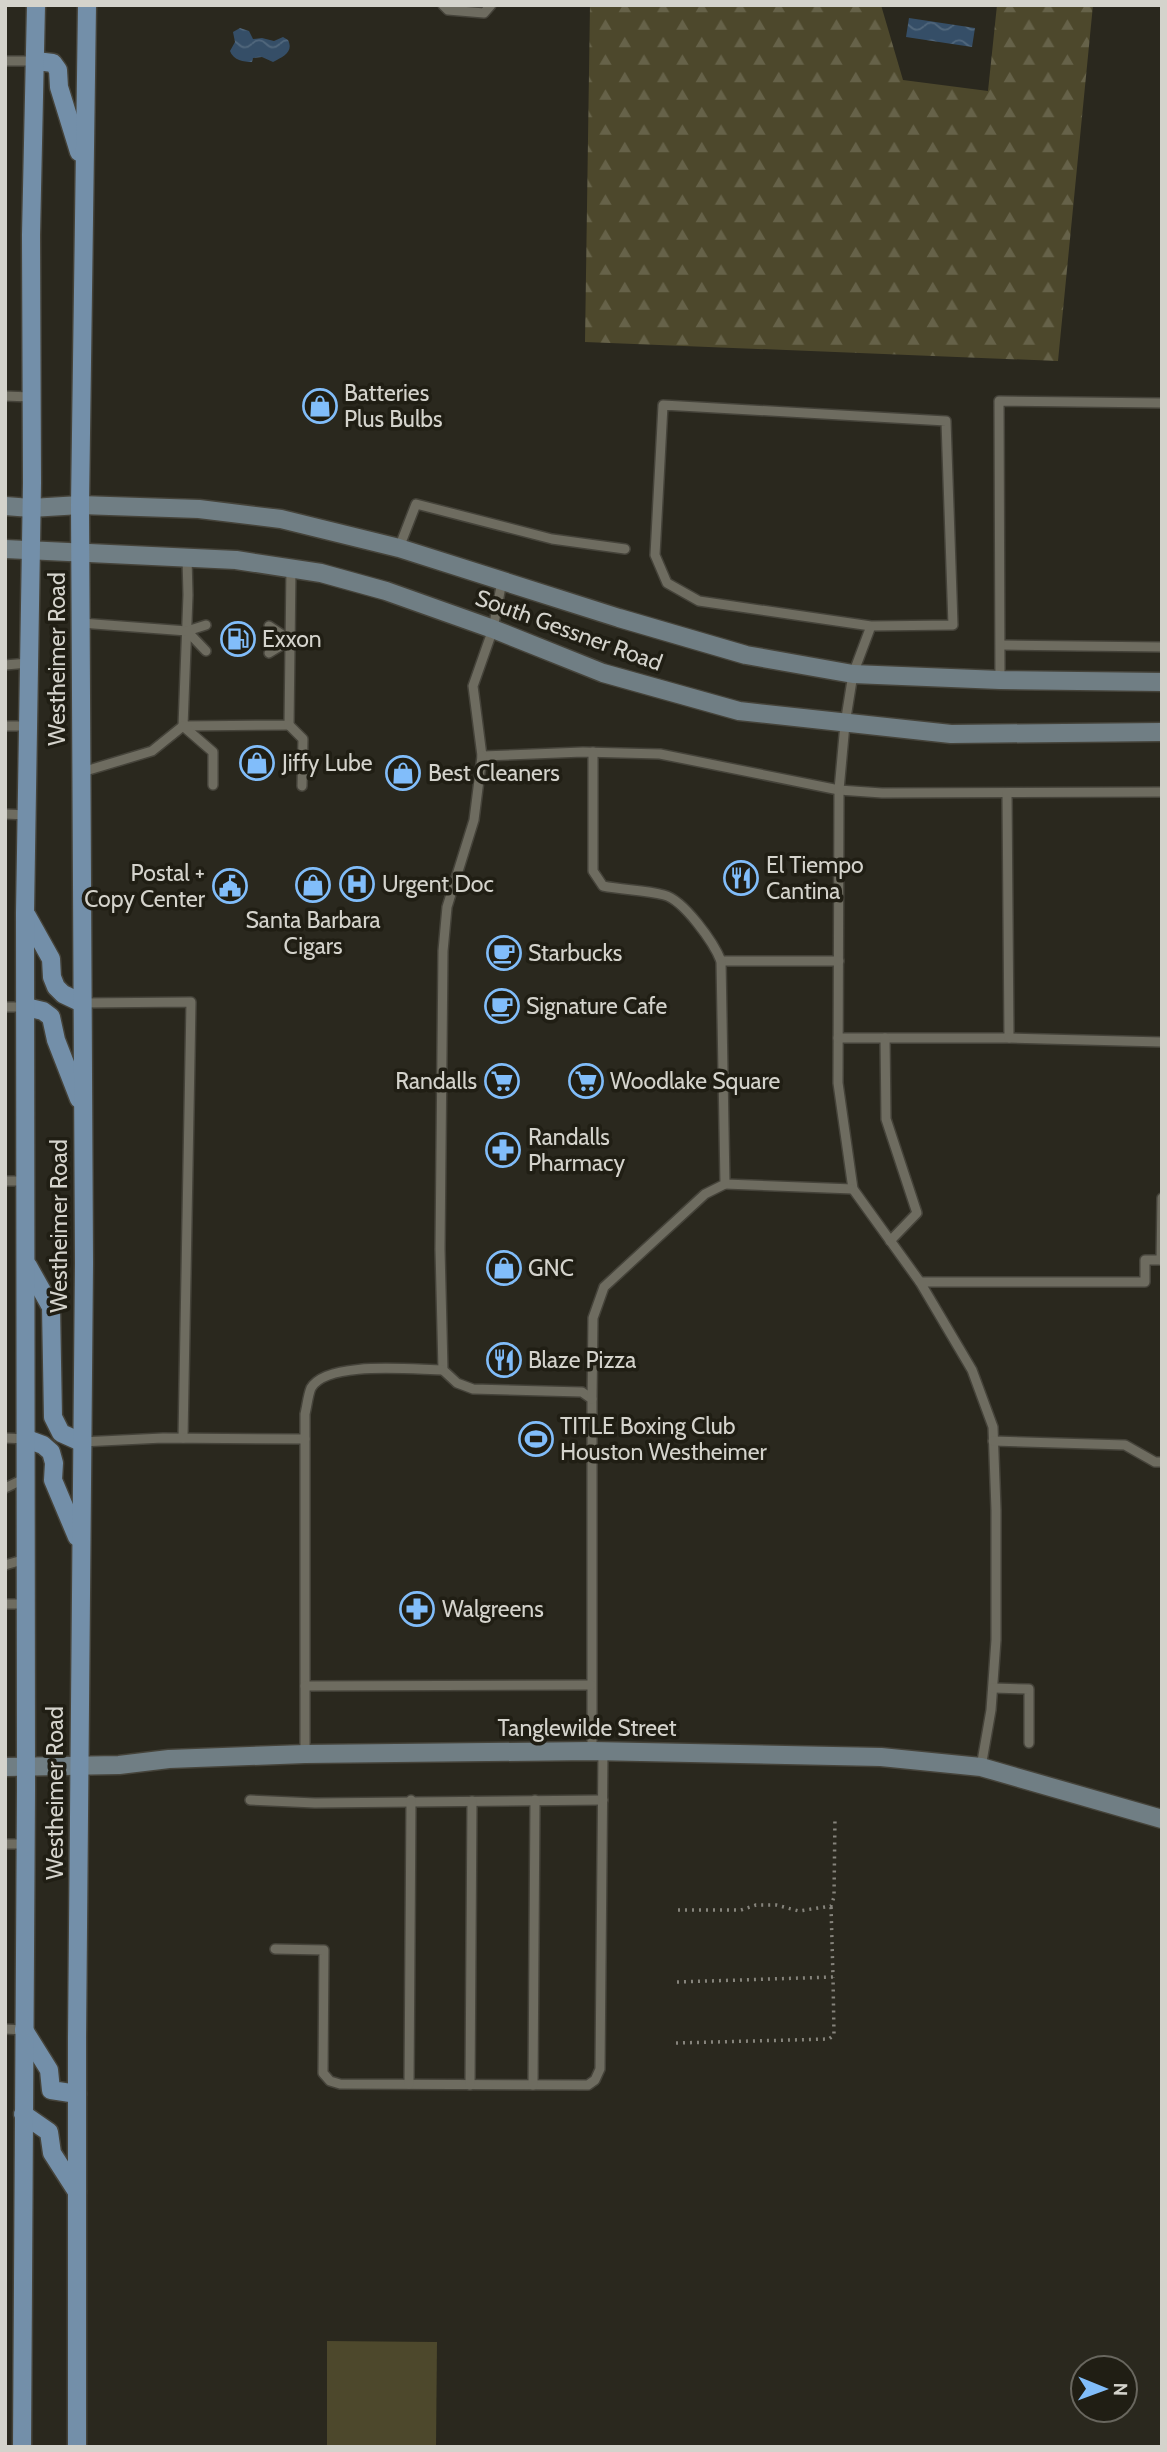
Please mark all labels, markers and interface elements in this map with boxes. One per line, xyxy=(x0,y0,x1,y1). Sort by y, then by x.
place label: Batteries Plus Bulbs xyxy=(344,379,443,433)
shop icon: Batteries Plus Bulbs xyxy=(301,387,339,425)
street label: Westheimer Road xyxy=(43,572,71,746)
street label: South Gessner Road xyxy=(472,583,666,677)
fuel station icon: Exxon xyxy=(219,620,257,658)
place label: Exxon xyxy=(262,625,322,653)
shop icon: Jiffy Lube xyxy=(238,744,276,782)
place label: Jiffy Lube xyxy=(281,749,373,777)
shop icon: Best Cleaners xyxy=(384,754,422,792)
place label: Best Cleaners xyxy=(428,759,560,787)
place label: El Tiempo Cantina xyxy=(766,851,864,905)
place label: Postal + Copy Center xyxy=(84,859,206,913)
restaurant icon: El Tiempo Cantina xyxy=(722,859,760,897)
hospital icon: Urgent Doc xyxy=(338,865,376,903)
shop icon: Santa Barbara Cigars xyxy=(294,866,332,904)
public building icon: Postal + Copy Center xyxy=(211,867,249,905)
place label: Urgent Doc xyxy=(382,870,494,898)
place label: Santa Barbara Cigars xyxy=(245,906,381,960)
cafe icon: Starbucks xyxy=(485,934,523,972)
place label: Starbucks xyxy=(528,939,622,967)
cafe icon: Signature Cafe xyxy=(483,987,521,1025)
place label: Signature Cafe xyxy=(526,992,667,1020)
supermarket icon: Randalls xyxy=(483,1062,521,1100)
supermarket icon: Woodlake Square xyxy=(567,1062,605,1100)
place label: Randalls xyxy=(395,1067,477,1095)
place label: Woodlake Square xyxy=(610,1067,780,1095)
place label: Randalls Pharmacy xyxy=(528,1123,625,1177)
pharmacy icon: Randalls Pharmacy xyxy=(484,1131,522,1169)
street label: Westheimer Road xyxy=(45,1139,73,1313)
shop icon: GNC xyxy=(485,1249,523,1287)
place label: GNC xyxy=(528,1254,574,1282)
restaurant icon: Blaze Pizza xyxy=(485,1341,523,1379)
place label: Blaze Pizza xyxy=(528,1346,636,1374)
place label: TITLE Boxing Club Houston Westheimer xyxy=(560,1412,767,1466)
sports icon: TITLE Boxing Club Houston Westheimer xyxy=(517,1420,555,1458)
pharmacy icon: Walgreens xyxy=(398,1590,436,1628)
place label: Walgreens xyxy=(442,1595,544,1623)
street label: Westheimer Road xyxy=(41,1706,69,1880)
street label: Tanglewilde Street xyxy=(498,1714,677,1742)
north arrow xyxy=(1069,2354,1139,2424)
text: N xyxy=(1109,2382,1132,2396)

